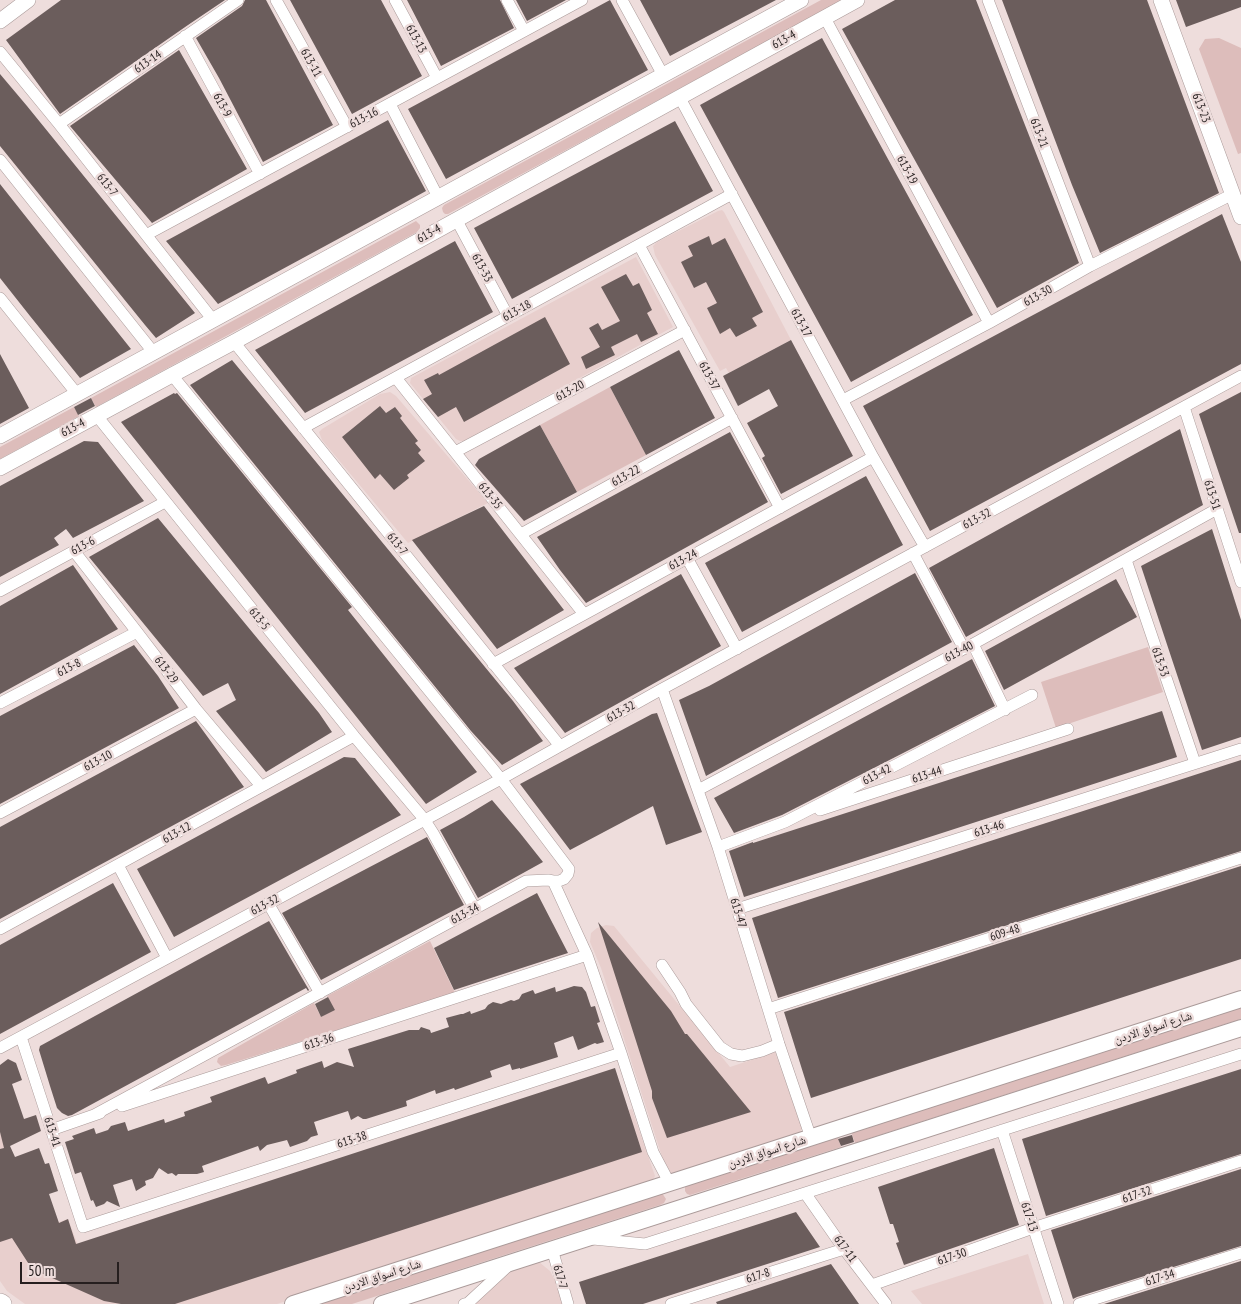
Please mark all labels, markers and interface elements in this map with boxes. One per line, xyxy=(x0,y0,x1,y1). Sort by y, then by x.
street label: 613-13 xyxy=(402,22,430,56)
street label: 613-4 xyxy=(770,28,798,52)
street label: 613-11 xyxy=(297,46,325,80)
street label: 613-14 xyxy=(131,47,165,77)
street label: 613-9 xyxy=(210,91,234,119)
street label: 613-23 xyxy=(1189,91,1213,125)
street label: 613-16 xyxy=(347,104,381,132)
street label: 613-21 xyxy=(1027,116,1051,150)
street label: 613-19 xyxy=(893,153,921,187)
street label: 613-7 xyxy=(94,171,120,199)
street label: 613-4 xyxy=(415,222,443,246)
street label: 613-33 xyxy=(468,251,496,285)
street label: 613-30 xyxy=(1021,282,1055,310)
street label: 613-18 xyxy=(500,297,534,325)
street label: 613-17 xyxy=(787,306,815,340)
street label: 613-37 xyxy=(695,359,723,393)
street label: 613-20 xyxy=(553,377,587,405)
street label: 613-4 xyxy=(59,416,87,440)
street label: 613-22 xyxy=(609,462,643,490)
street label: 613-51 xyxy=(1200,478,1224,512)
street label: 613-35 xyxy=(475,480,505,512)
street label: 613-32 xyxy=(960,505,994,533)
street label: 613-7 xyxy=(384,530,410,558)
street label: 613-6 xyxy=(69,534,97,558)
street label: 613-24 xyxy=(666,546,700,574)
street label: 613-5 xyxy=(246,605,272,633)
street label: 613-40 xyxy=(942,638,976,666)
street label: 613-53 xyxy=(1148,645,1172,679)
street label: 613-29 xyxy=(151,653,181,687)
street label: 613-8 xyxy=(55,656,83,680)
street label: 613-32 xyxy=(604,698,638,726)
street label: 613-10 xyxy=(81,747,115,775)
street label: 613-42 xyxy=(860,762,894,788)
street label: 613-44 xyxy=(910,763,944,787)
street label: 613-46 xyxy=(972,817,1006,841)
street label: 613-12 xyxy=(160,819,194,847)
street label: 613-32 xyxy=(248,891,282,919)
street label: 613-47 xyxy=(727,896,749,930)
street label: 613-34 xyxy=(448,900,482,928)
street label: 609-48 xyxy=(988,921,1022,945)
street label: شارع اسواق الاردن xyxy=(1112,1009,1194,1047)
street label: 613-36 xyxy=(302,1030,336,1054)
street label: 613-41 xyxy=(40,1115,64,1149)
street label: 613-38 xyxy=(335,1128,369,1152)
street label: شارع اسواق الاردن xyxy=(726,1133,808,1171)
street label: 617-32 xyxy=(1121,1184,1153,1206)
street label: 617-13 xyxy=(1018,1201,1040,1233)
street label: 617-11 xyxy=(830,1233,860,1265)
street label: 617-30 xyxy=(936,1245,968,1269)
scale bar xyxy=(22,1252,121,1284)
street label: شارع اسواق الاردن xyxy=(341,1257,423,1295)
text: 50 m xyxy=(28,1261,54,1280)
street label: 617-7 xyxy=(550,1263,570,1291)
street label: 617-8 xyxy=(744,1265,772,1287)
street label: 617-34 xyxy=(1144,1267,1176,1289)

